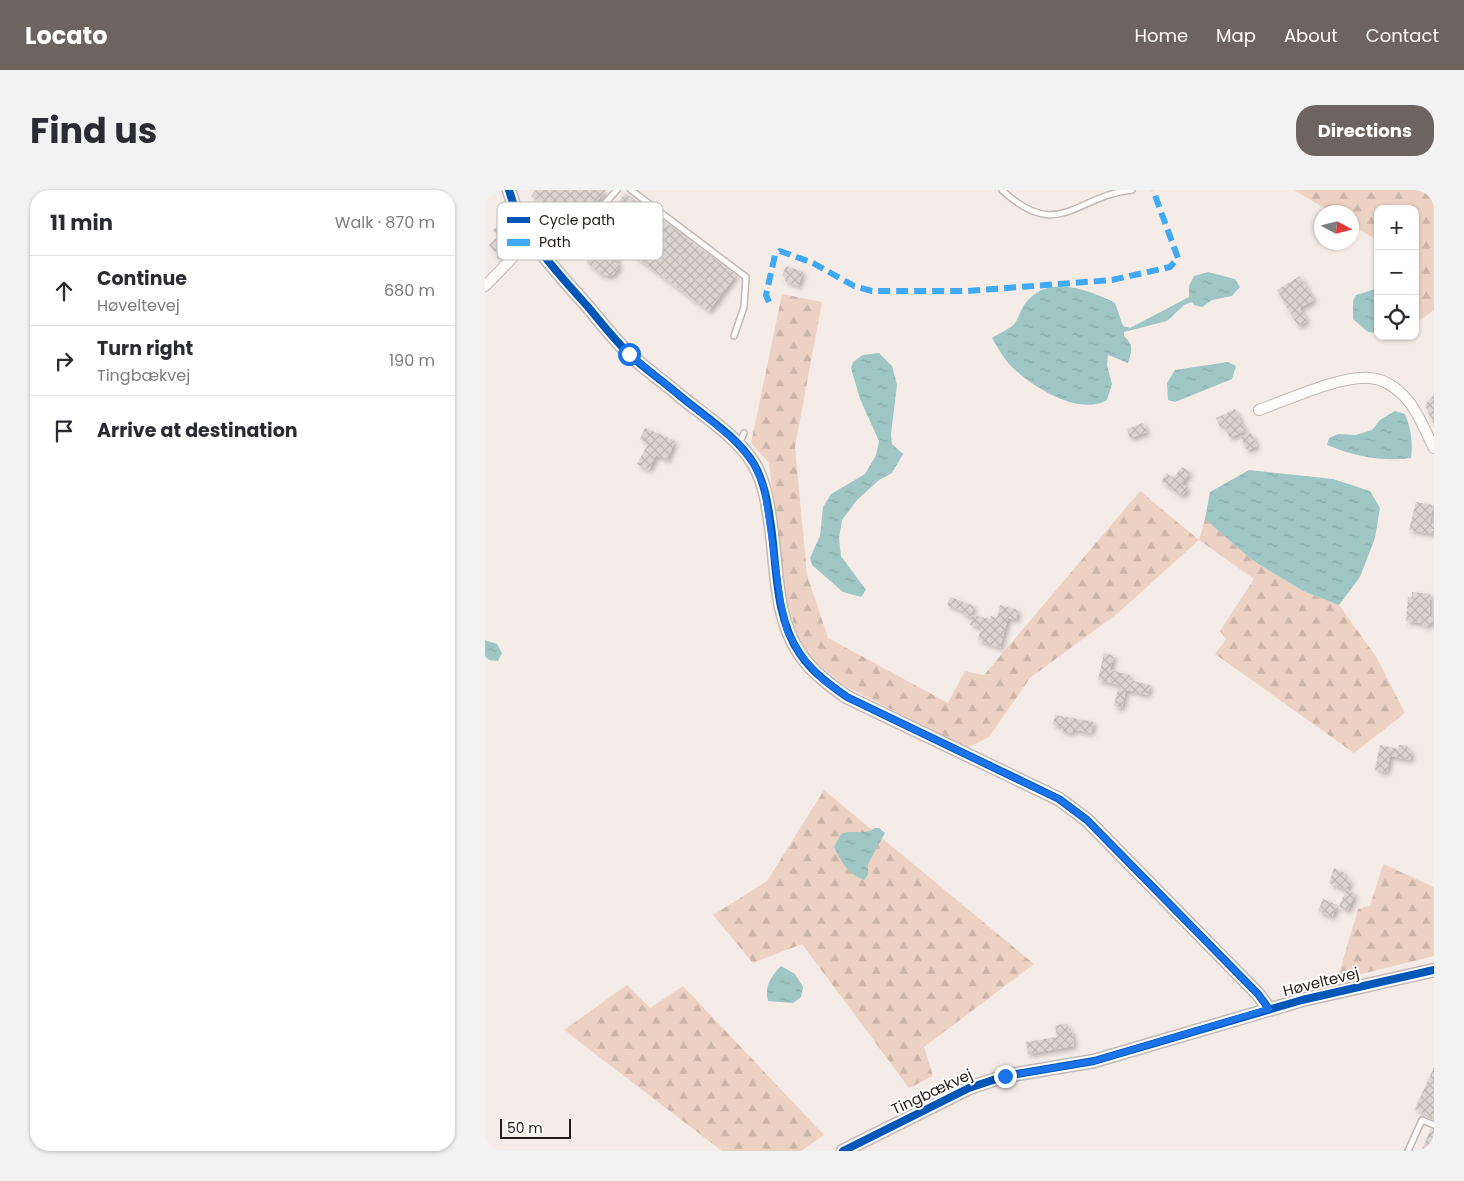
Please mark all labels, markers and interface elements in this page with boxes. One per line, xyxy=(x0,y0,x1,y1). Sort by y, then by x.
text: Locato xyxy=(25,19,108,52)
text: Home xyxy=(1134,23,1188,48)
text: Map xyxy=(1216,23,1256,48)
text: About xyxy=(1284,23,1338,48)
text: Contact xyxy=(1366,23,1439,48)
button: Directions xyxy=(1296,105,1434,156)
text: Find us xyxy=(30,106,157,155)
legend xyxy=(497,202,663,260)
north arrow xyxy=(1314,205,1359,250)
map controls xyxy=(1374,205,1419,340)
button: + xyxy=(1374,205,1419,250)
text: 11 min xyxy=(50,208,113,237)
text: Cycle path xyxy=(539,210,615,230)
text: Walk · 870 m xyxy=(335,211,435,234)
text: Path xyxy=(539,232,571,252)
button: − xyxy=(1374,250,1419,295)
text: Continue xyxy=(97,265,187,292)
icon: ahead xyxy=(50,277,78,305)
text: 680 m xyxy=(384,279,435,302)
text: Høveltevej xyxy=(97,294,180,317)
button: locate xyxy=(1374,295,1419,340)
text: Turn right xyxy=(97,335,193,362)
route start xyxy=(618,343,641,366)
icon: right xyxy=(50,347,78,375)
text: 190 m xyxy=(389,349,435,372)
text: Tingbækvej xyxy=(97,364,190,387)
icon: arrive xyxy=(50,417,78,445)
text: Arrive at destination xyxy=(97,417,298,444)
street label: Høveltevej xyxy=(1281,962,1361,1001)
street label: Tingbækvej xyxy=(888,1064,976,1120)
route end xyxy=(994,1065,1017,1088)
scale bar xyxy=(500,1116,571,1139)
text: 50 m xyxy=(507,1118,543,1138)

